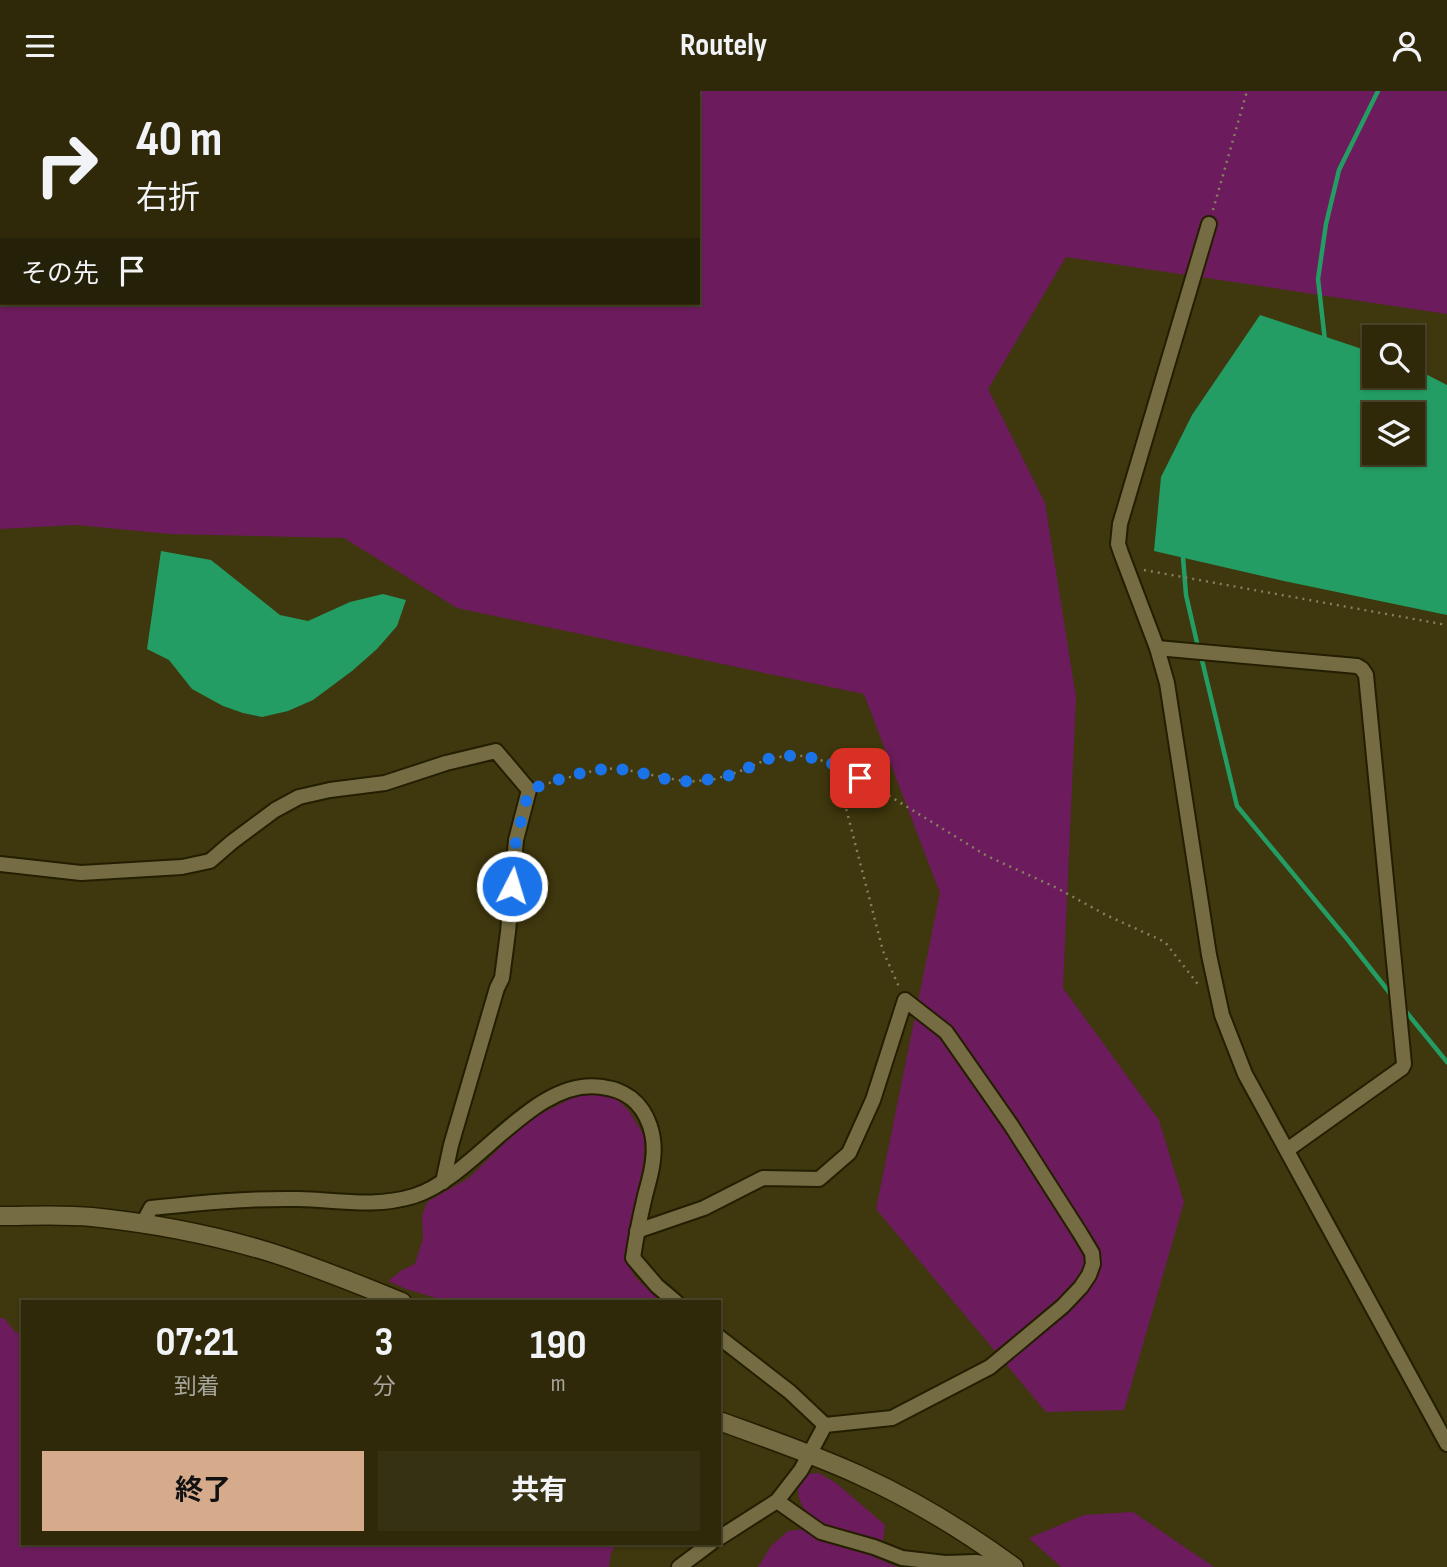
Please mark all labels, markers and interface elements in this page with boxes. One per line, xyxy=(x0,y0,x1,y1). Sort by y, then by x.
text: Routely xyxy=(680,26,767,65)
icon: menu xyxy=(21,27,59,65)
icon: person xyxy=(1388,27,1426,65)
text: 40 m xyxy=(136,111,222,170)
icon: right xyxy=(21,119,112,210)
text: 右折 xyxy=(136,179,200,218)
icon: arrive xyxy=(113,252,151,290)
text: その先 xyxy=(21,259,99,290)
map controls xyxy=(1362,325,1425,465)
button: search xyxy=(1362,325,1425,388)
button: layers xyxy=(1362,402,1425,465)
pin xyxy=(830,748,890,808)
icon: arrive xyxy=(841,759,879,797)
position arrow xyxy=(475,849,549,923)
text: 07:21 xyxy=(156,1317,238,1368)
text: 3 xyxy=(375,1317,393,1368)
text: 190 xyxy=(530,1320,586,1371)
text: m xyxy=(551,1370,566,1398)
text: 到着 xyxy=(174,1373,220,1401)
text: 分 xyxy=(373,1373,396,1401)
button: 終了 xyxy=(42,1451,364,1531)
button: 共有 xyxy=(378,1451,700,1531)

